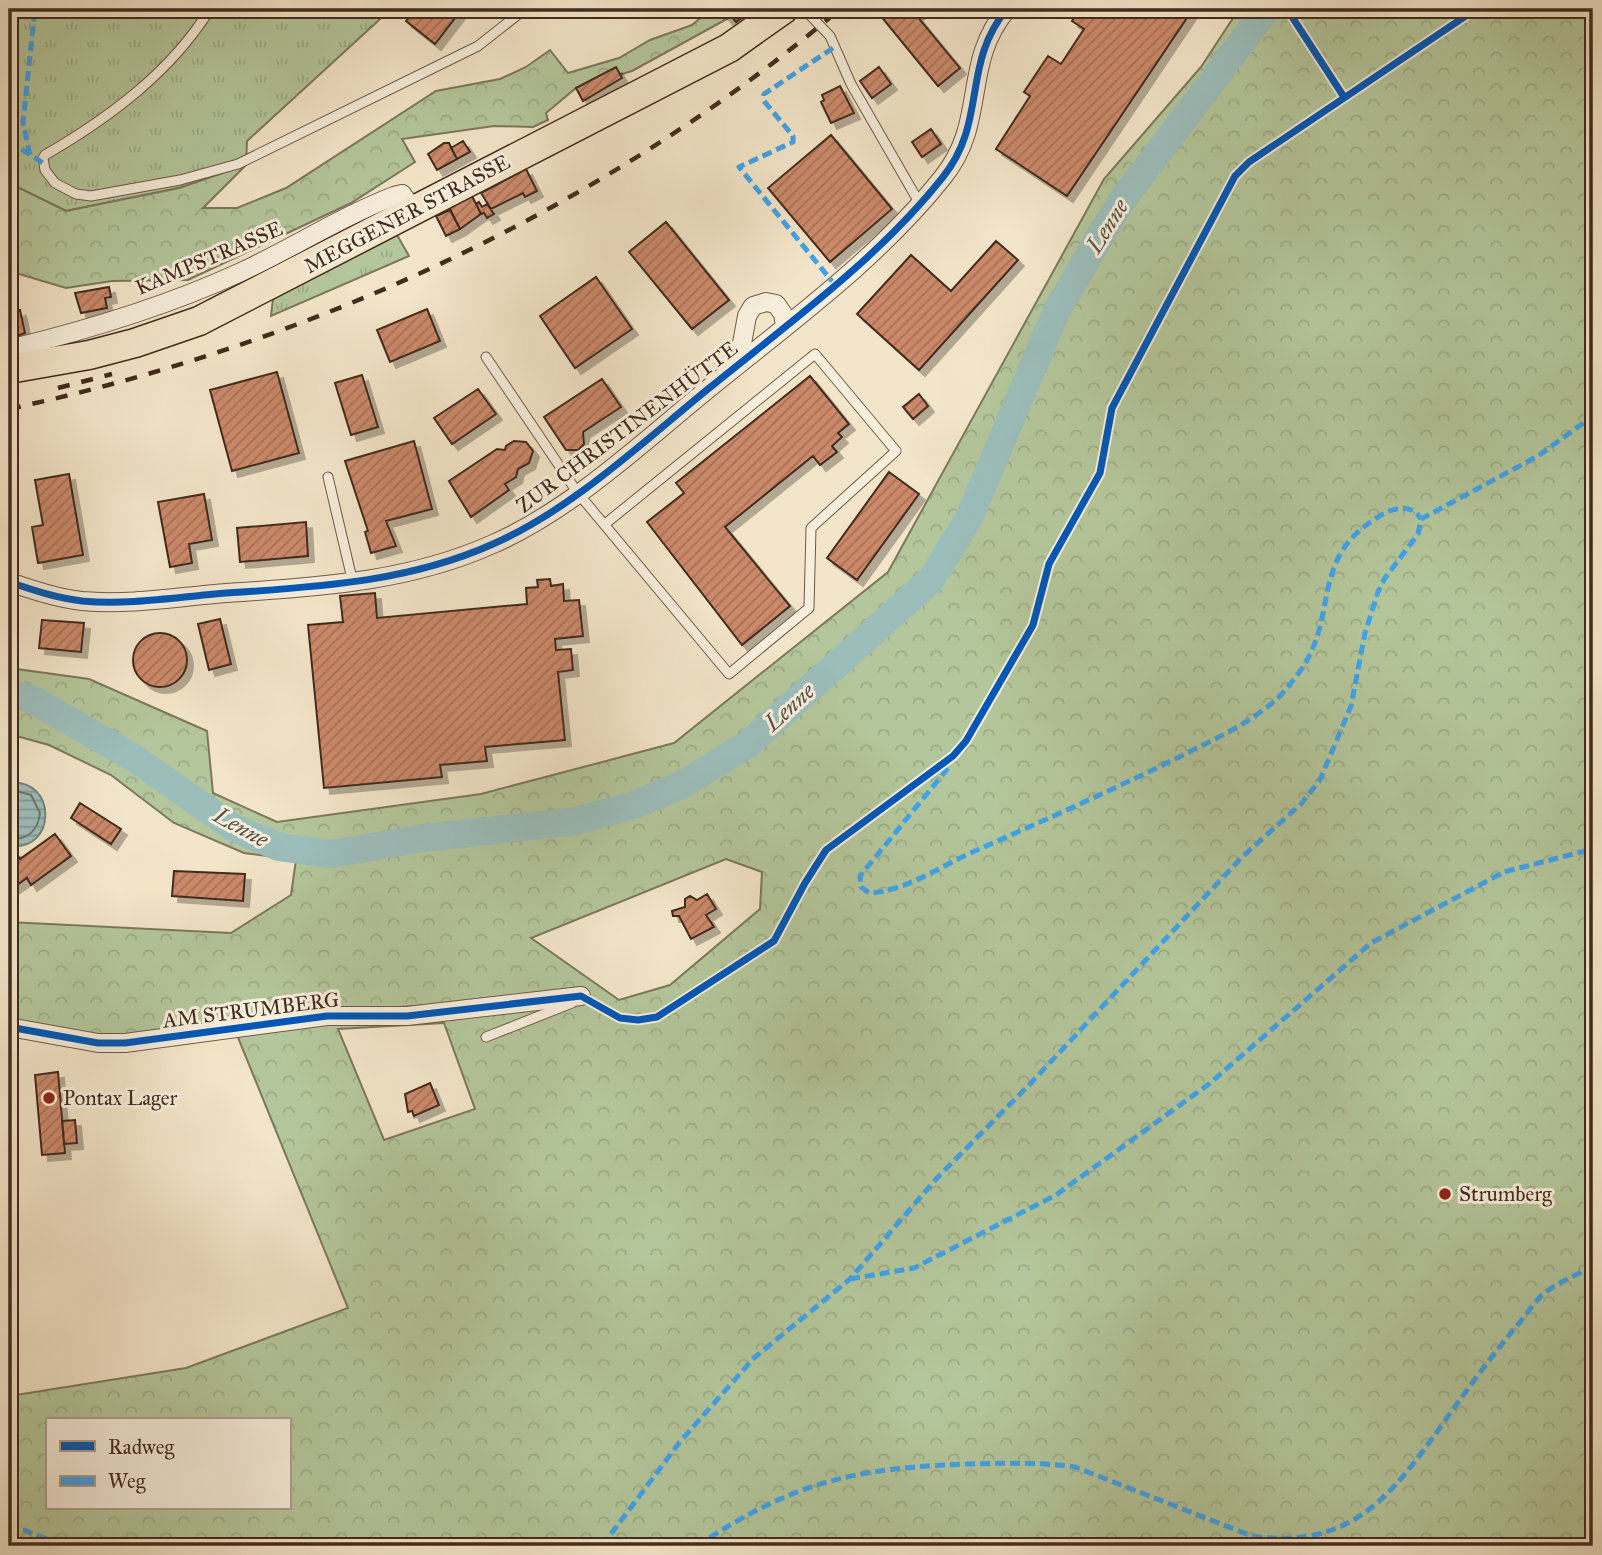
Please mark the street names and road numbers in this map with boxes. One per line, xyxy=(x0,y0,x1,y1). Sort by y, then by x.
street label: MEGGENER STRASSE xyxy=(300,149,514,279)
street label: KAMPSTRASSE xyxy=(132,215,286,301)
street label: ZUR CHRISTINENHÜTTE xyxy=(511,335,743,519)
street label: AM STRUMBERG xyxy=(160,986,341,1034)

